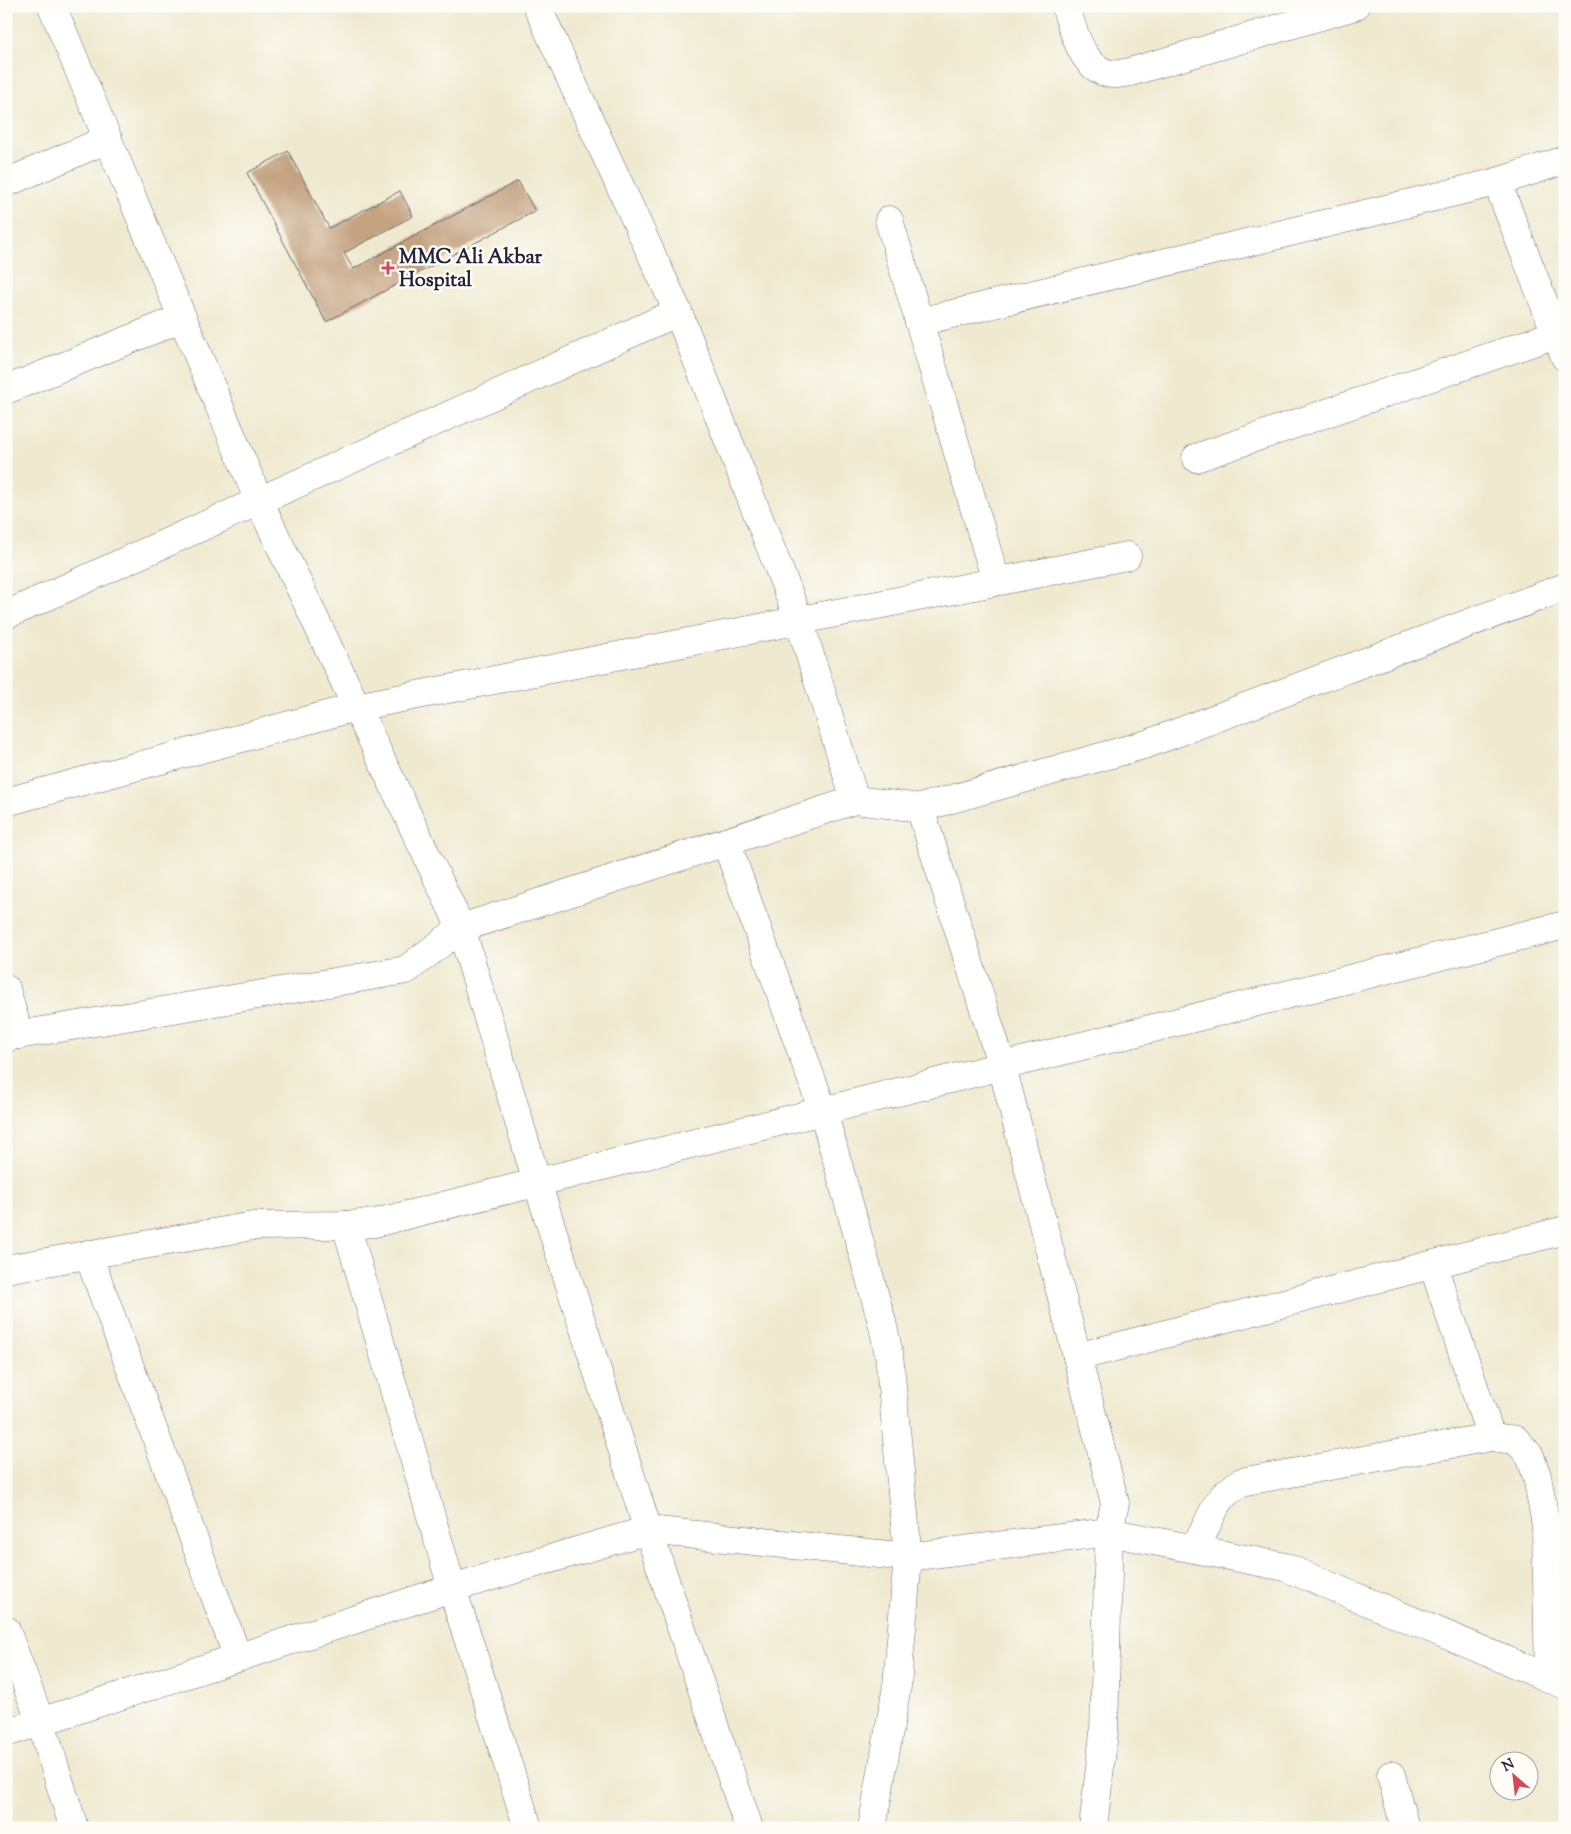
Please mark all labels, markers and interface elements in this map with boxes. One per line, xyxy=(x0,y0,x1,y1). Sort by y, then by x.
place label: MMC Ali Akbar Hospital xyxy=(399,244,542,296)
marker: MMC Ali Akbar Hospital xyxy=(381,261,395,275)
north arrow xyxy=(1488,1752,1538,1802)
text: N xyxy=(1499,1755,1518,1778)

